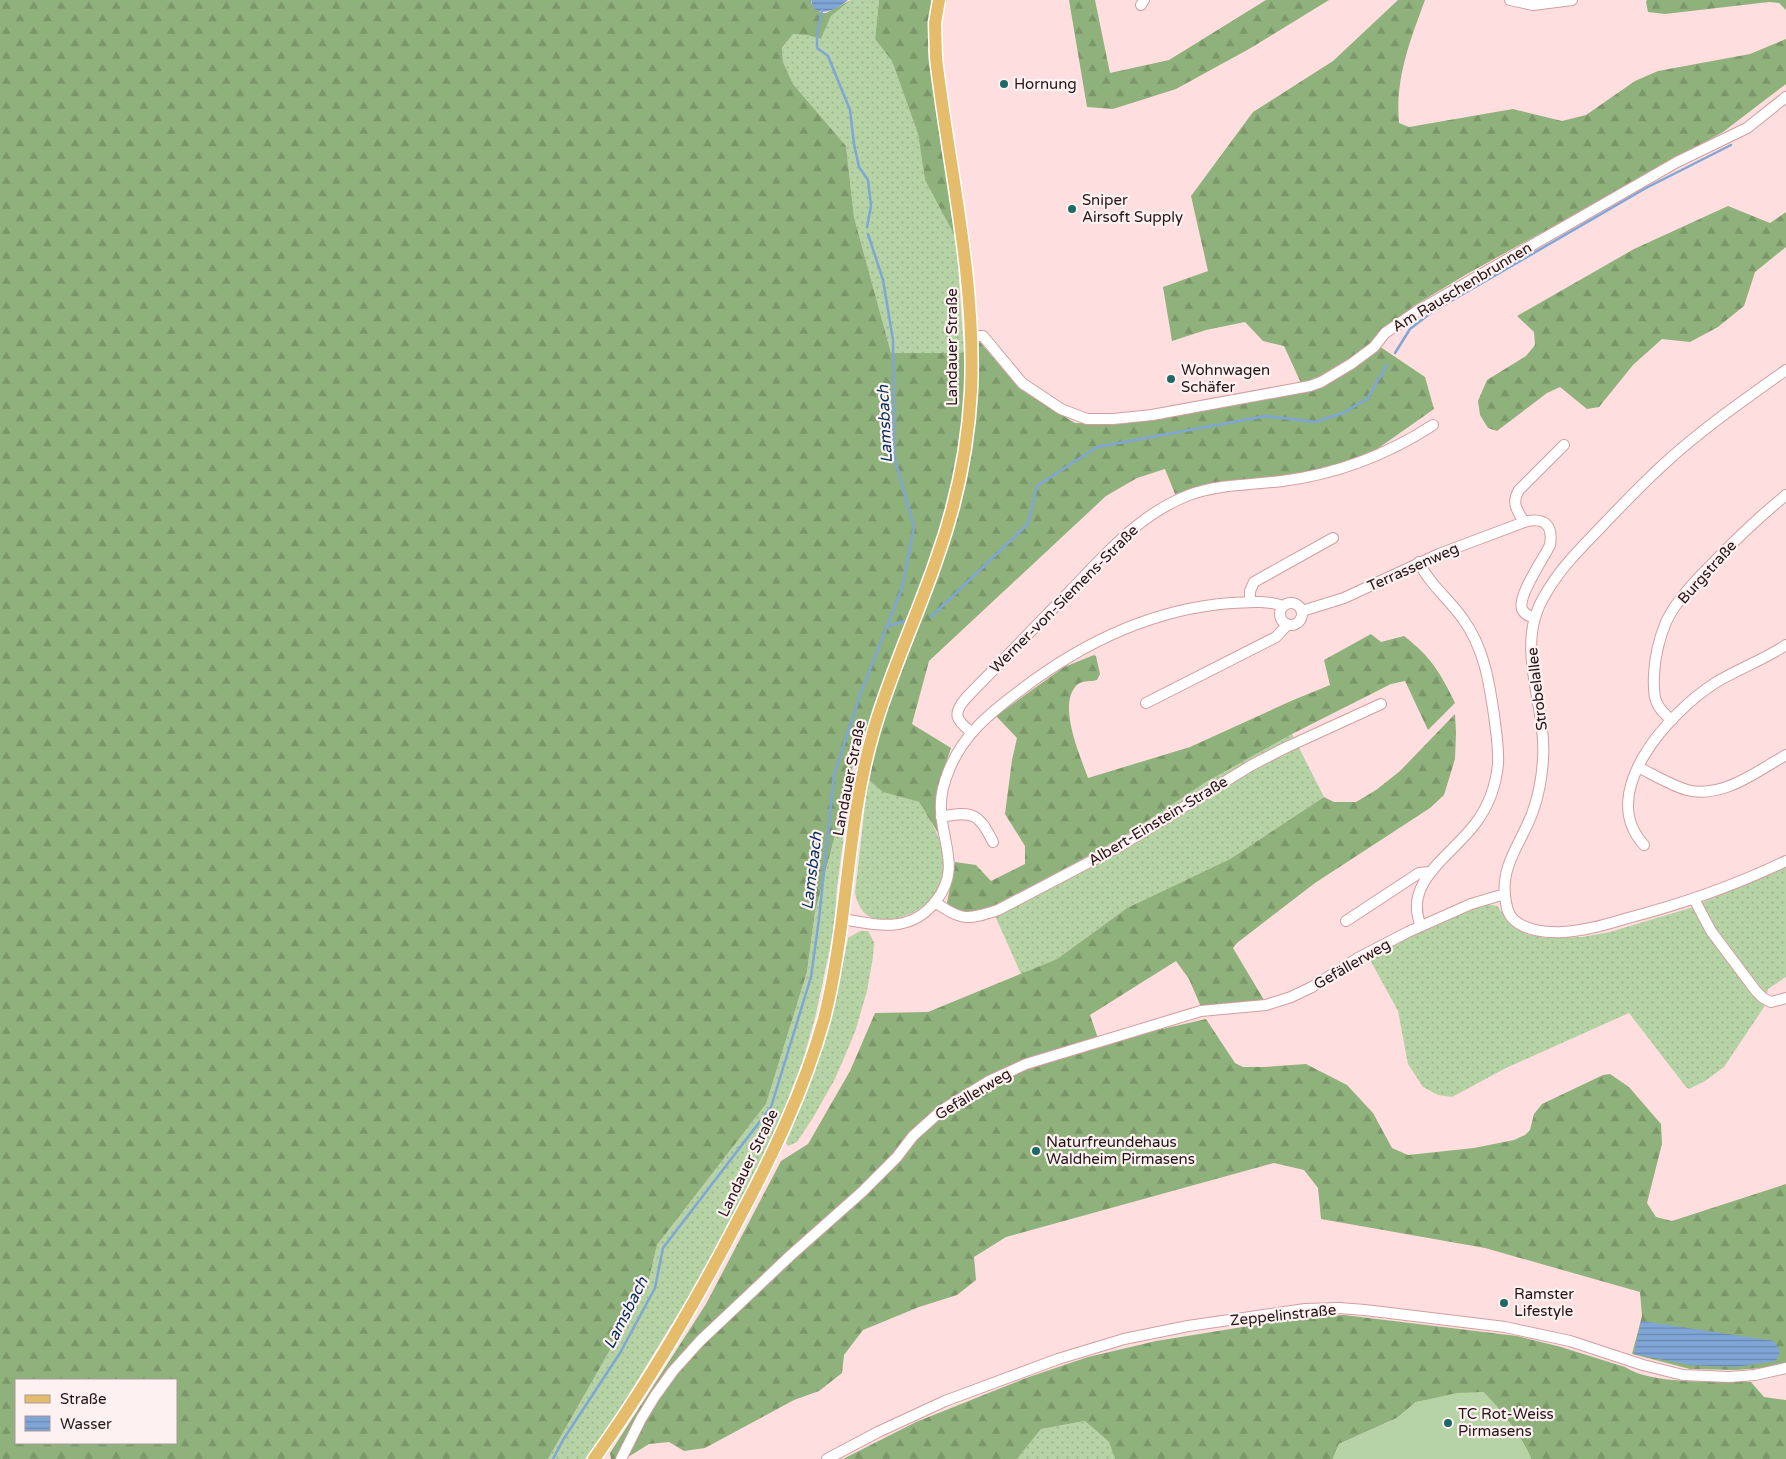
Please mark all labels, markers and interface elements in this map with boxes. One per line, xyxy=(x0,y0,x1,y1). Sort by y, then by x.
place label: Hornung xyxy=(1014,75,1077,93)
marker: Hornung xyxy=(998,78,1010,90)
place label: Sniper Airsoft Supply xyxy=(1082,191,1183,226)
marker: Sniper Airsoft Supply xyxy=(1066,203,1078,215)
street label: Am Rauschenbrunnen xyxy=(1389,238,1535,336)
street label: Landauer Straße xyxy=(943,288,961,406)
place label: Wohnwagen Schäfer xyxy=(1181,361,1270,396)
marker: Wohnwagen Schäfer xyxy=(1165,373,1177,385)
water label: Lamsbach xyxy=(873,383,897,463)
street label: Werner-von-Siemens-Straße xyxy=(986,521,1142,677)
street label: Burgstraße xyxy=(1674,537,1740,607)
street label: Terrassenweg xyxy=(1364,539,1462,595)
street label: Strobelallee xyxy=(1523,646,1551,732)
street label: Landauer Straße xyxy=(829,718,869,838)
street label: Albert-Einstein-Straße xyxy=(1085,772,1231,870)
water label: Lamsbach xyxy=(797,830,827,911)
street label: Gefällerweg xyxy=(1311,935,1393,993)
street label: Gefällerweg xyxy=(932,1064,1014,1124)
street label: Landauer Straße xyxy=(714,1106,782,1220)
place label: Naturfreundehaus Waldheim Pirmasens xyxy=(1046,1133,1195,1168)
marker: Naturfreundehaus Waldheim Pirmasens xyxy=(1030,1145,1042,1157)
water label: Lamsbach xyxy=(599,1273,653,1352)
place label: Ramster Lifestyle xyxy=(1514,1285,1574,1320)
marker: Ramster Lifestyle xyxy=(1498,1297,1510,1309)
street label: Zeppelinstraße xyxy=(1229,1300,1337,1330)
legend xyxy=(15,1379,178,1444)
text: Straße xyxy=(60,1390,106,1408)
place label: TC Rot-Weiss Pirmasens xyxy=(1458,1405,1554,1440)
text: Wasser xyxy=(60,1415,112,1433)
marker: TC Rot-Weiss Pirmasens xyxy=(1442,1417,1454,1429)

